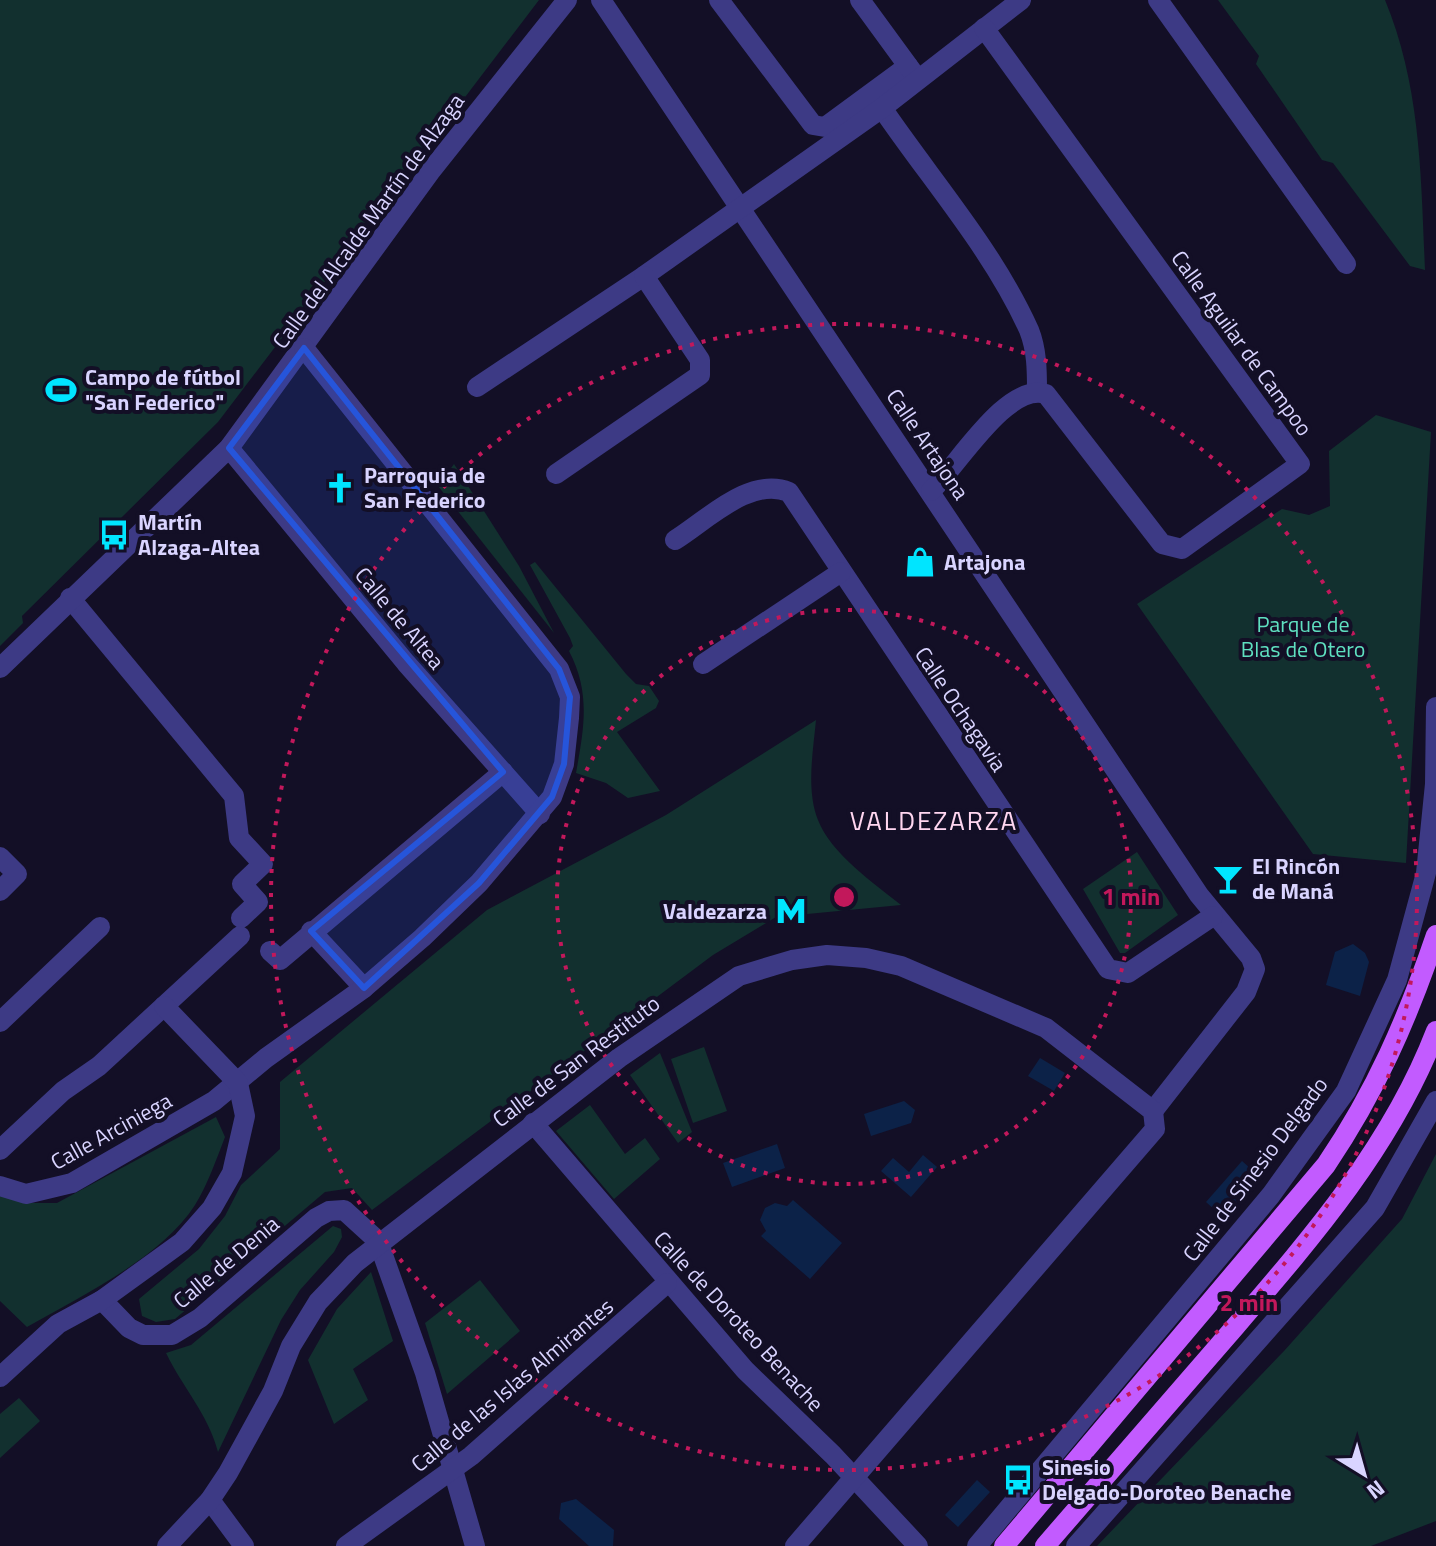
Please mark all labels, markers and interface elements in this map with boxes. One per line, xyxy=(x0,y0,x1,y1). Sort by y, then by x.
street label: Calle del Alcalde Martín de Alzaga xyxy=(264,86,472,356)
street label: Calle Aguilar de Campoo xyxy=(1163,243,1321,443)
place label: Campo de fútbol "San Federico" xyxy=(85,360,241,419)
sports icon: Campo de fútbol "San Federico" xyxy=(44,373,78,407)
street label: Calle Artajona xyxy=(878,382,978,506)
place label: Parroquia de San Federico xyxy=(364,458,485,517)
church icon: Parroquia de San Federico xyxy=(323,471,357,505)
place label: Martín Alzaga-Altea xyxy=(138,505,260,564)
bus stop icon: Martín Alzaga-Altea xyxy=(97,518,131,552)
shop icon: Artajona xyxy=(903,545,937,579)
place label: Artajona xyxy=(944,545,1026,579)
street label: Calle de Altea xyxy=(347,559,453,677)
park label: Parque de Blas de Otero xyxy=(1241,607,1365,666)
street label: Calle Ochagavia xyxy=(906,640,1016,778)
district label: VALDEZARZA xyxy=(850,801,1018,840)
place label: El Rincón de Maná xyxy=(1252,849,1340,908)
bar icon: El Rincón de Maná xyxy=(1211,862,1245,896)
text: 1 min xyxy=(1102,878,1160,914)
centre of rings xyxy=(830,883,858,911)
place label: Valdezarza xyxy=(663,894,767,928)
metro station icon: Valdezarza xyxy=(774,894,808,928)
street label: Calle de San Restituto xyxy=(485,987,667,1135)
street label: Calle de Sinesio Delgado xyxy=(1174,1069,1336,1269)
street label: Calle Arciniega xyxy=(44,1084,178,1178)
street label: Calle de Denia xyxy=(165,1207,287,1317)
street label: Calle de Doroteo Benache xyxy=(646,1223,832,1419)
text: 2 min xyxy=(1220,1284,1278,1320)
street label: Calle de las Islas Almirantes xyxy=(403,1290,621,1480)
north arrow xyxy=(1324,1434,1404,1514)
place label: Sinesio Delgado-Doroteo Benache xyxy=(1042,1450,1292,1509)
bus stop icon: Sinesio Delgado-Doroteo Benache xyxy=(1001,1463,1035,1497)
text: N xyxy=(1360,1472,1392,1508)

